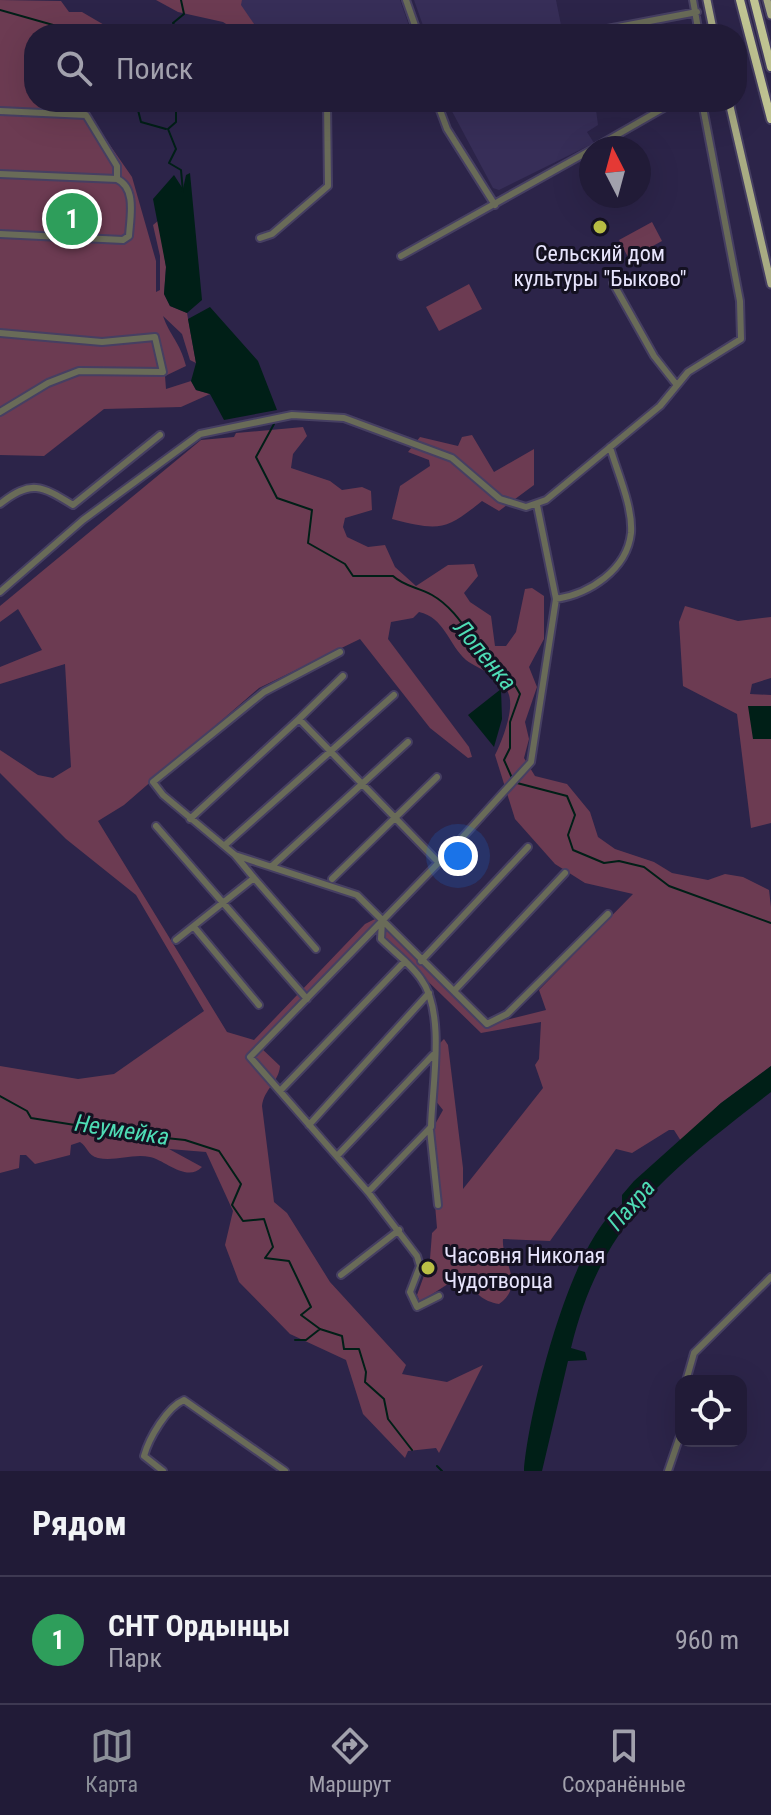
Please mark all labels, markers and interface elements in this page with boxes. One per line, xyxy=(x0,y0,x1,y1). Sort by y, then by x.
search box xyxy=(24,24,747,112)
icon: search xyxy=(52,46,96,90)
text: Поиск xyxy=(116,51,193,86)
north arrow xyxy=(579,136,651,208)
pin: 1 xyxy=(46,189,98,249)
marker: Сельский дом культуры "Быково" xyxy=(591,218,609,236)
place label: Сельский дом культуры "Быково" xyxy=(514,241,687,291)
water label: Лопенка xyxy=(447,613,522,696)
your location xyxy=(438,836,478,876)
water label: Неумейка xyxy=(73,1109,171,1151)
water label: Пахра xyxy=(601,1174,661,1236)
place label: Часовня Николая Чудотворца xyxy=(444,1243,605,1293)
marker: Часовня Николая Чудотворца xyxy=(419,1259,437,1277)
map controls xyxy=(675,1375,747,1447)
button: locate xyxy=(675,1375,747,1447)
text: Рядом xyxy=(32,1503,127,1543)
text: СНТ Ордынцы xyxy=(108,1608,290,1643)
text: 1 xyxy=(51,1625,65,1655)
text: 960 m xyxy=(675,1625,739,1655)
text: Парк xyxy=(108,1643,162,1673)
tab: Карта xyxy=(85,1724,138,1797)
tab: Маршрут xyxy=(309,1724,391,1797)
tab: Сохранённые xyxy=(562,1724,686,1797)

